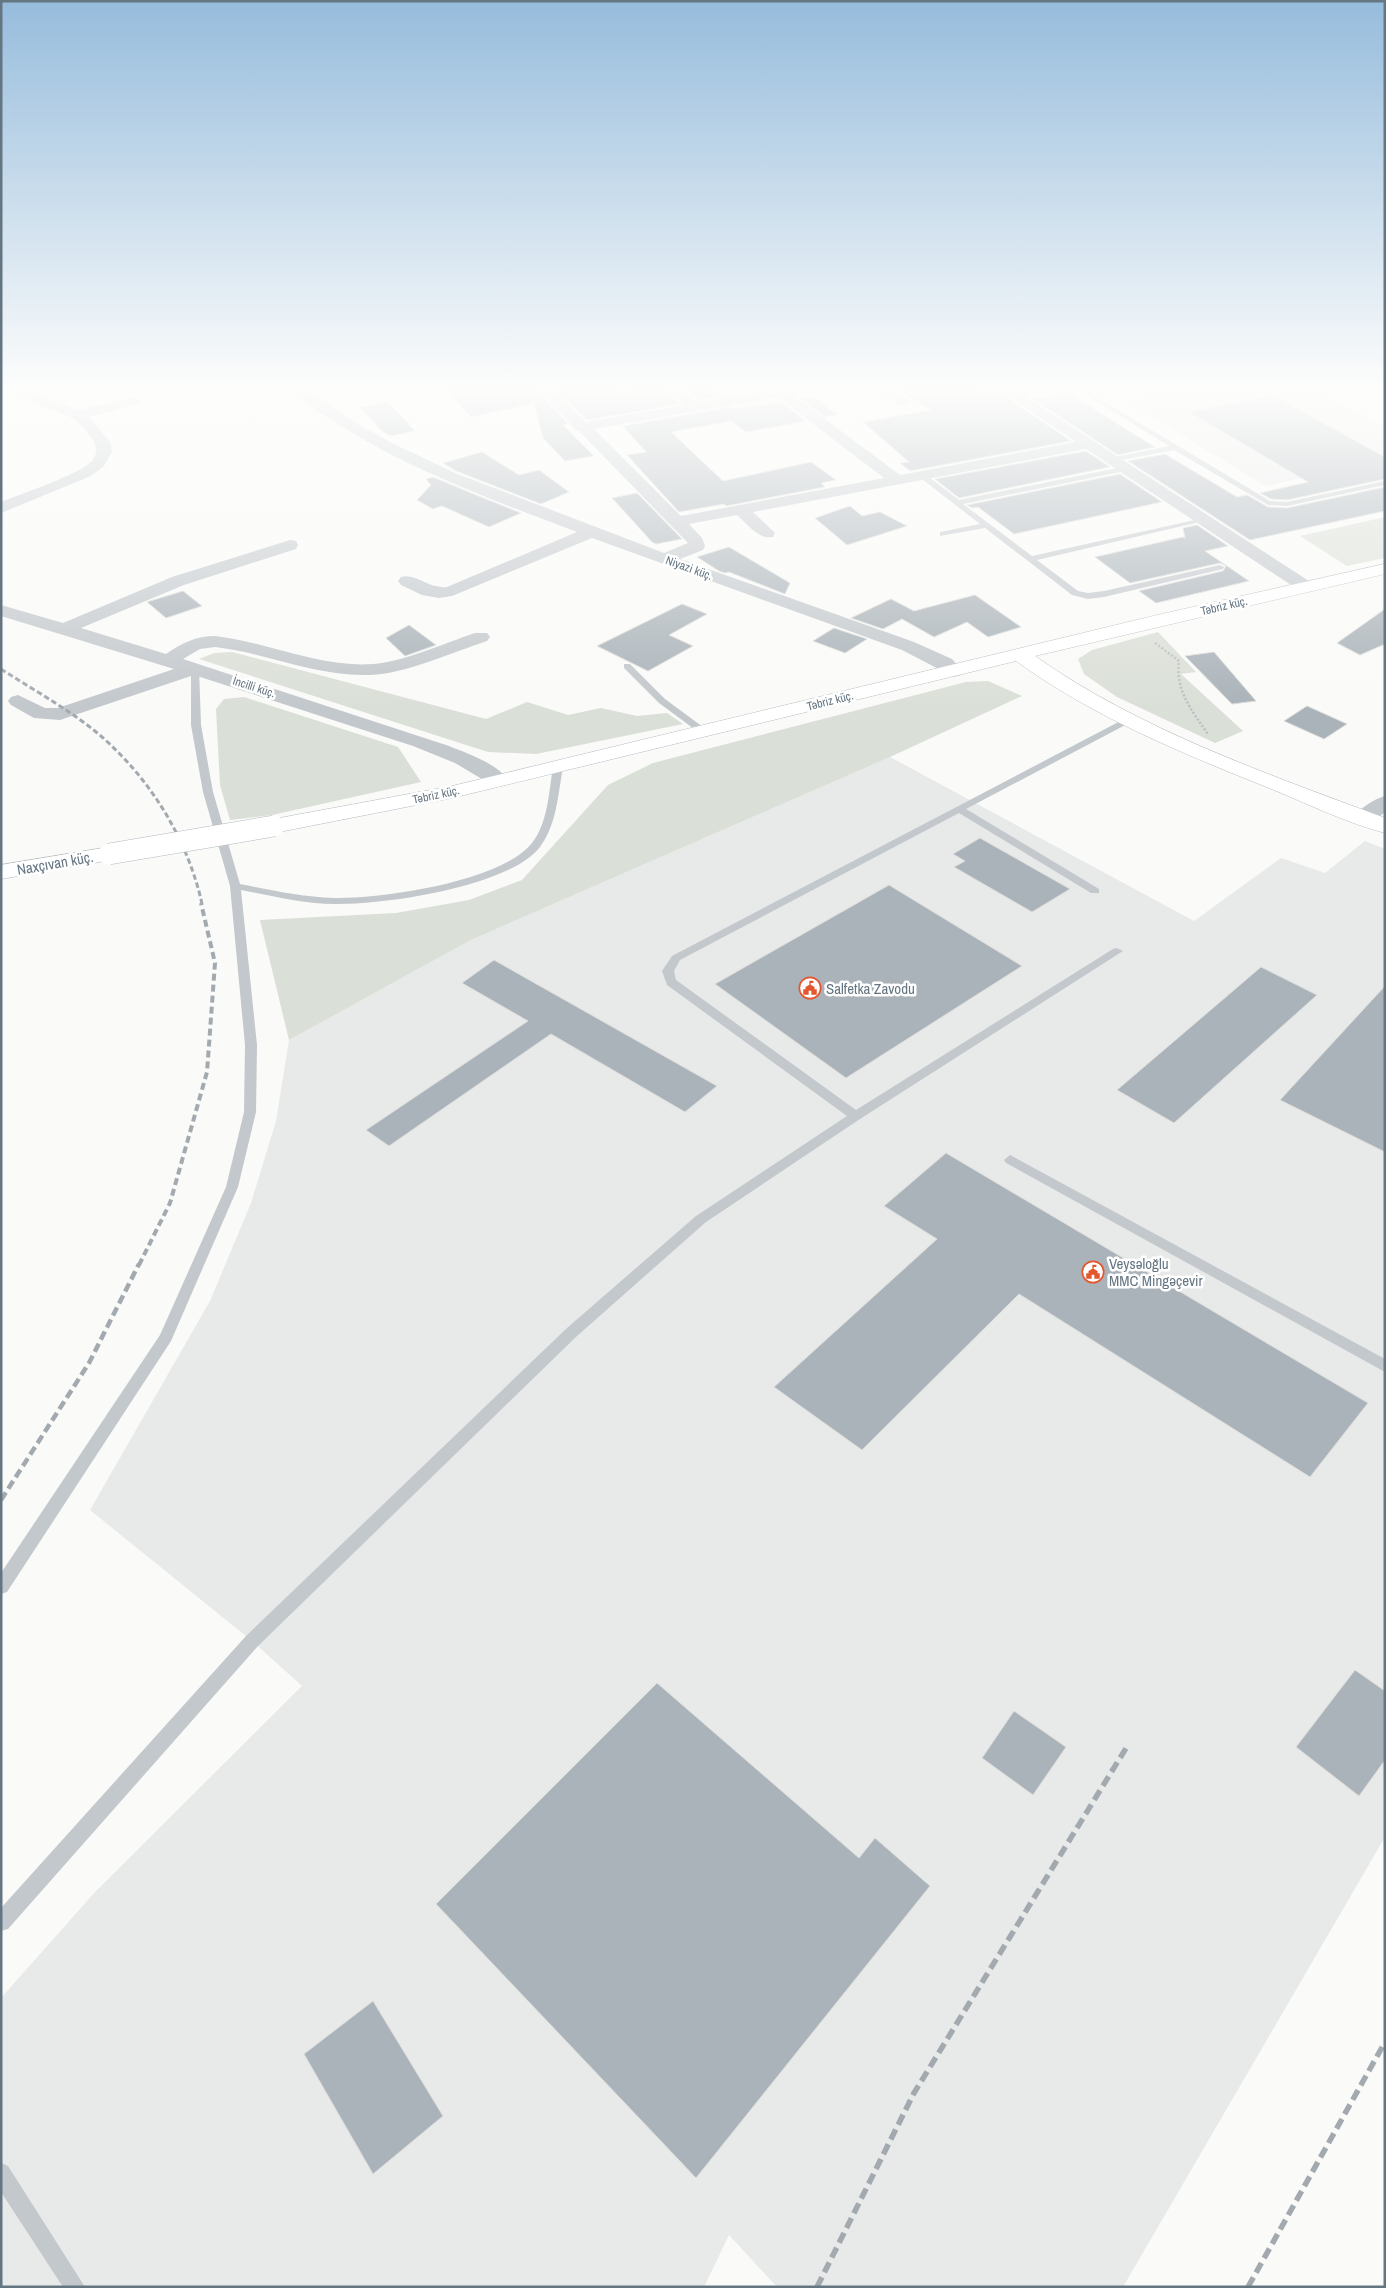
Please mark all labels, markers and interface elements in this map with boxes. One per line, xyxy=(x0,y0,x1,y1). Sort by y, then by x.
street label: Niyazi küç. xyxy=(663,552,715,584)
street label: Təbriz küç. xyxy=(1199,593,1249,619)
street label: İncilli küç. xyxy=(231,673,277,701)
street label: Təbriz küç. xyxy=(805,687,855,715)
street label: Təbriz küç. xyxy=(411,782,461,808)
street label: Naxçıvan küç. xyxy=(15,846,95,880)
public building icon: Salfetka Zavodu xyxy=(798,976,822,1000)
place label: Salfetka Zavodu xyxy=(826,978,915,999)
place label: Veysəloğlu MMC Mingəçevir xyxy=(1109,1253,1203,1291)
public building icon: Veysəloğlu MMC Mingəçevir xyxy=(1081,1260,1105,1284)

